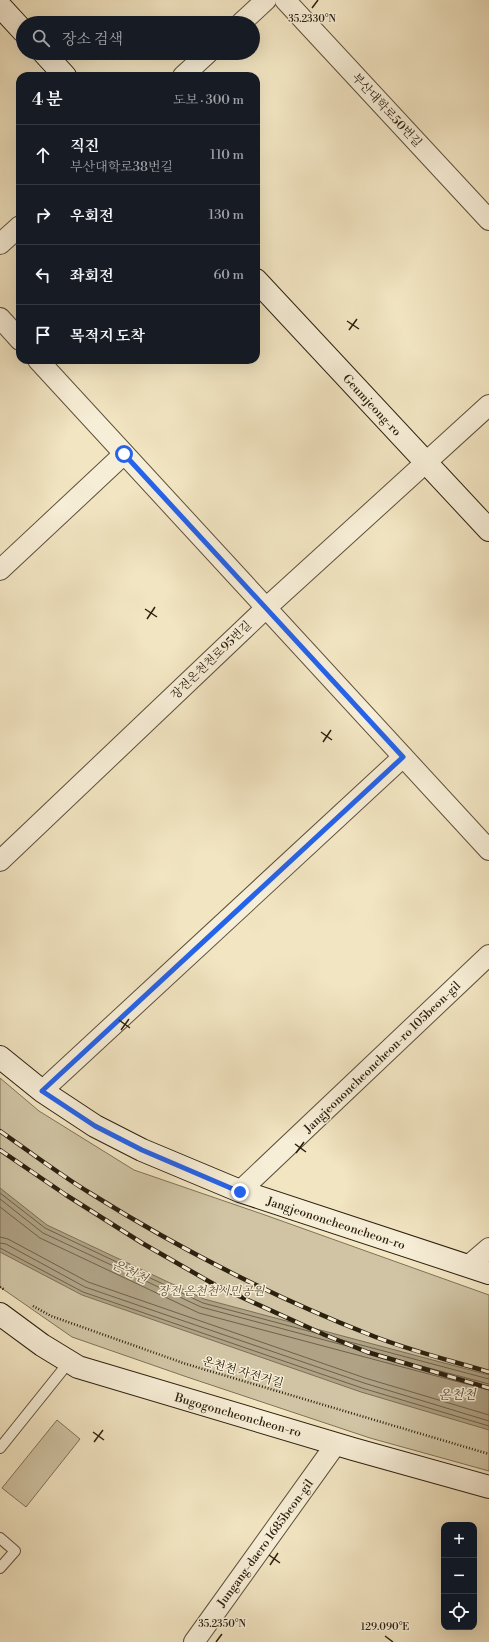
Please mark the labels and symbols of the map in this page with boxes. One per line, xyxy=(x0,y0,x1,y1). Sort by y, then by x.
text: 35.2330°N xyxy=(288,13,336,25)
street label: 부산대학로50번길 xyxy=(349,70,425,150)
street label: Geumjeong-ro xyxy=(339,371,404,439)
route start xyxy=(115,445,133,463)
street label: 장전온천천로95번길 xyxy=(168,618,255,703)
street label: Jangjeononcheoncheon-ro 105beon-gil xyxy=(300,978,464,1137)
route end xyxy=(231,1183,249,1201)
street label: Jangjeononcheoncheon-ro xyxy=(264,1194,407,1253)
water label: 온천천 xyxy=(109,1256,151,1288)
park label: 장전 온천천시민공원 xyxy=(158,1284,266,1299)
street label: 온천천 자전거길 xyxy=(201,1354,285,1391)
water label: 온천천 xyxy=(438,1387,477,1403)
street label: Bugogoncheoncheon-ro xyxy=(172,1390,303,1441)
street label: Jungang-daero 1685beon-gil xyxy=(213,1476,317,1611)
text: 35.2350°N xyxy=(198,1618,246,1630)
text: 129.090°E xyxy=(361,1621,409,1633)

